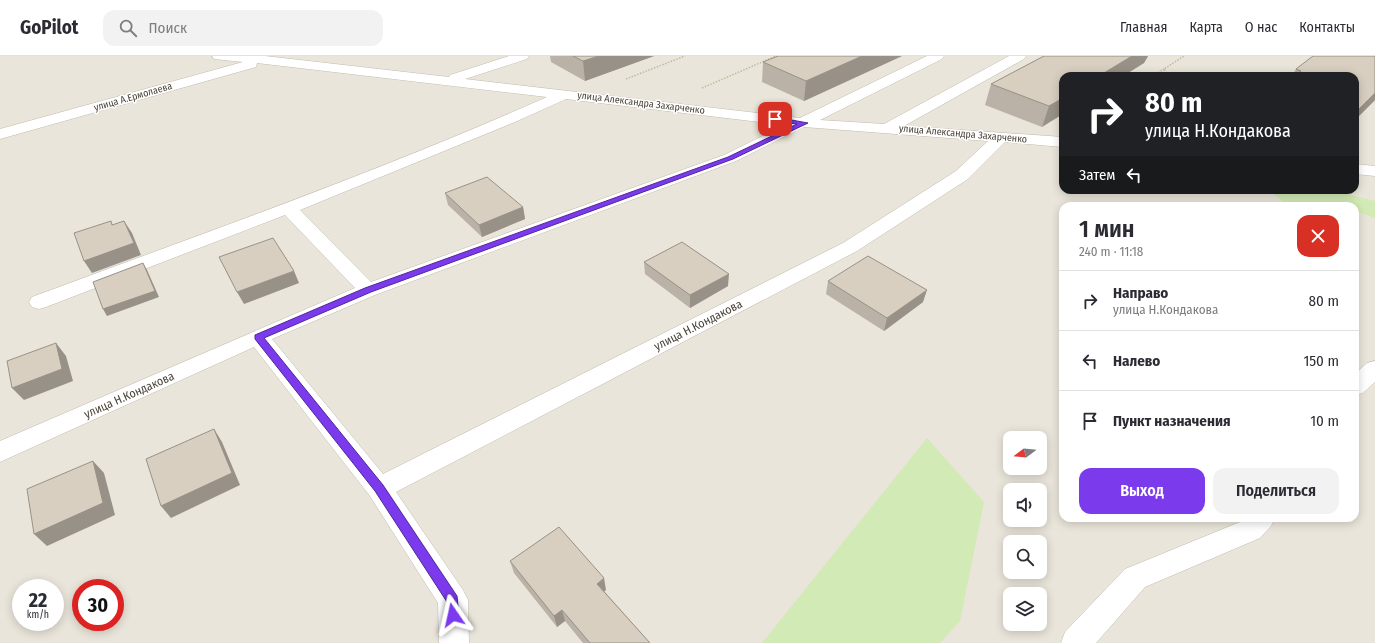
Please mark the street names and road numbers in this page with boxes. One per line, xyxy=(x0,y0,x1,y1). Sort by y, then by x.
street label: улица А.Ермолаева xyxy=(92,80,174,114)
street label: улица Александра Захарченко xyxy=(577,89,705,117)
street label: улица Александра Захарченко xyxy=(898,122,1028,146)
street label: улица Н.Кондакова xyxy=(652,297,745,353)
street label: улица Н.Кондакова xyxy=(82,369,176,421)

